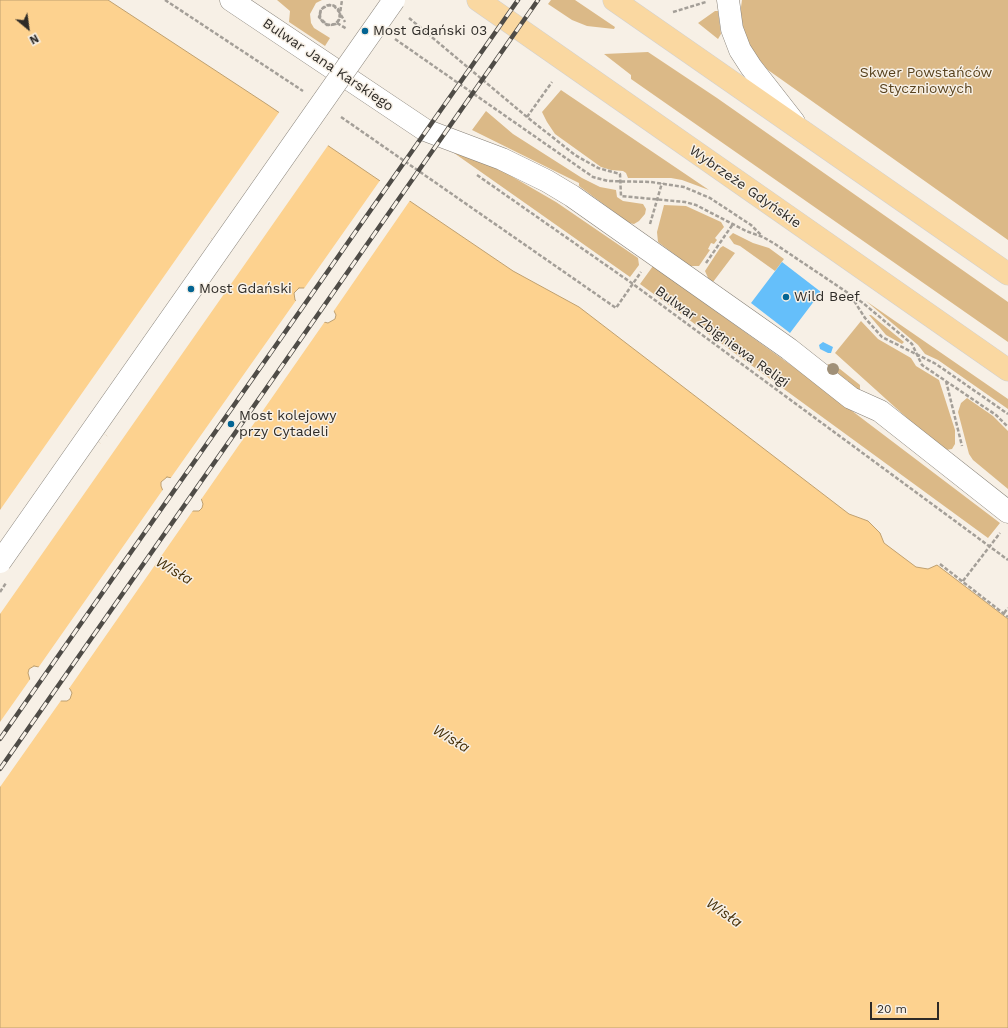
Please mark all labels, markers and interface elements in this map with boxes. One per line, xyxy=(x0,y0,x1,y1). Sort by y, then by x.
north arrow xyxy=(8,8,48,48)
street label: Bulwar Jana Karskiego xyxy=(259,15,397,115)
place label: Most Gdański 03 xyxy=(373,23,487,39)
marker: Most Gdański 03 xyxy=(360,26,370,36)
text: N xyxy=(27,31,41,47)
park label: Skwer Powstańców Styczniowych xyxy=(860,65,992,98)
street label: Wybrzeże Gdyńskie xyxy=(686,142,804,232)
place label: Most Gdański xyxy=(199,281,292,297)
street label: Bulwar Zbigniewa Religi xyxy=(652,283,792,391)
marker: Most Gdański xyxy=(186,284,196,294)
place label: Wild Beef xyxy=(794,289,860,305)
marker: Wild Beef xyxy=(781,292,791,302)
place label: Most kolejowy przy Cytadeli xyxy=(239,408,337,440)
marker: Most kolejowy przy Cytadeli xyxy=(226,419,236,429)
water label: Wisła xyxy=(152,553,196,589)
water label: Wisła xyxy=(429,721,473,757)
water label: Wisła xyxy=(702,894,746,932)
scale bar xyxy=(872,994,941,1020)
text: 20 m xyxy=(877,1002,907,1016)

